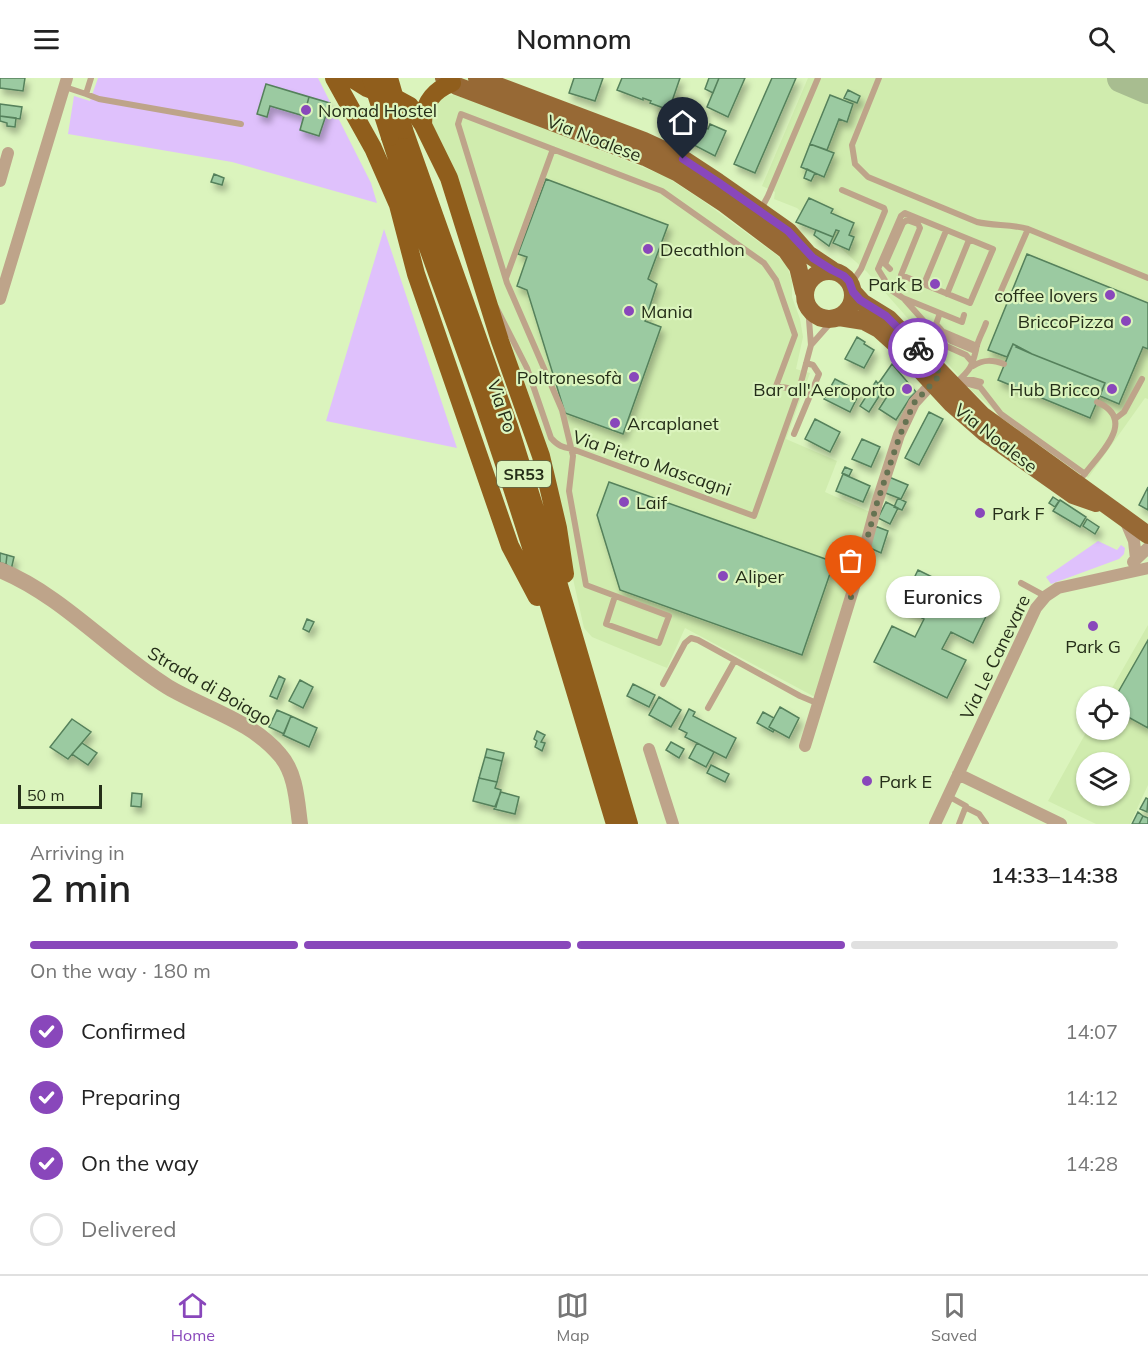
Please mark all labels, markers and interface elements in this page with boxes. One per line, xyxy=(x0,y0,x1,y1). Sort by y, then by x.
text: Nomnom xyxy=(516,22,632,56)
icon: menu xyxy=(30,23,63,56)
icon: search xyxy=(1085,23,1118,56)
pin xyxy=(657,97,708,159)
place label: Nomad Hostel xyxy=(318,99,437,122)
marker: Nomad Hostel xyxy=(299,103,313,117)
icon: home xyxy=(666,106,699,139)
street label: Via Noalese xyxy=(543,109,645,167)
place label: Decathlon xyxy=(660,238,745,261)
marker: Decathlon xyxy=(641,242,655,256)
place label: Park B xyxy=(868,273,923,296)
marker: Park B xyxy=(928,277,942,291)
place label: coffee lovers xyxy=(994,284,1098,307)
marker: coffee lovers xyxy=(1103,288,1117,302)
place label: Mania xyxy=(641,300,693,323)
marker: Mania xyxy=(622,304,636,318)
place label: BriccoPizza xyxy=(1018,310,1114,333)
marker: BriccoPizza xyxy=(1119,314,1133,328)
courier xyxy=(888,318,948,378)
icon: bike xyxy=(902,332,935,365)
place label: Poltronesofà xyxy=(517,366,622,389)
marker: Poltronesofà xyxy=(627,370,641,384)
street label: Via Po xyxy=(482,377,522,435)
place label: Bar all'Aeroporto xyxy=(753,378,895,401)
place label: Hub Bricco xyxy=(1010,378,1100,401)
marker: Bar all'Aeroporto xyxy=(900,382,914,396)
marker: Hub Bricco xyxy=(1105,382,1119,396)
street label: Via Noalese xyxy=(950,398,1042,478)
place label: Arcaplanet xyxy=(627,412,719,435)
marker: Arcaplanet xyxy=(608,416,622,430)
street label: Via Pietro Mascagni xyxy=(570,425,734,501)
road number: SR53 xyxy=(497,461,551,487)
place label: Laif xyxy=(636,491,668,514)
marker: Laif xyxy=(617,495,631,509)
place label: Park F xyxy=(992,502,1045,525)
marker: Park F xyxy=(973,506,987,520)
pin xyxy=(825,535,876,597)
icon: bag xyxy=(834,544,867,577)
place label: Aliper xyxy=(735,565,784,588)
marker: Aliper xyxy=(716,569,730,583)
callout: Euronics xyxy=(887,576,1001,618)
text: Euronics xyxy=(903,584,983,609)
street label: Via Le Canevare xyxy=(955,591,1035,723)
marker: Park G xyxy=(1086,619,1100,633)
place label: Park G xyxy=(1065,635,1121,658)
street label: Strada di Boiago xyxy=(144,641,276,731)
map controls xyxy=(1076,686,1130,806)
button: locate xyxy=(1076,686,1130,740)
button: layers xyxy=(1076,752,1130,806)
place label: Park E xyxy=(879,770,932,793)
marker: Park E xyxy=(860,774,874,788)
scale bar xyxy=(18,782,102,810)
text: 50 m xyxy=(27,785,64,805)
text: Arriving in xyxy=(30,840,125,865)
text: 14:33–14:38 xyxy=(991,861,1118,889)
text: 2 min xyxy=(30,863,131,912)
text: On the way · 180 m xyxy=(30,958,211,983)
icon: check xyxy=(30,1015,63,1048)
text: Confirmed xyxy=(81,1017,186,1045)
text: 14:07 xyxy=(1065,1019,1118,1044)
icon: check xyxy=(30,1081,63,1114)
text: Preparing xyxy=(81,1083,181,1111)
text: 14:12 xyxy=(1065,1085,1118,1110)
icon: check xyxy=(30,1147,63,1180)
text: On the way xyxy=(81,1149,199,1177)
text: 14:28 xyxy=(1065,1151,1118,1176)
text: Delivered xyxy=(81,1215,176,1243)
tab: Home xyxy=(171,1289,215,1345)
tab: Map xyxy=(556,1289,589,1345)
tab: Saved xyxy=(931,1289,977,1345)

